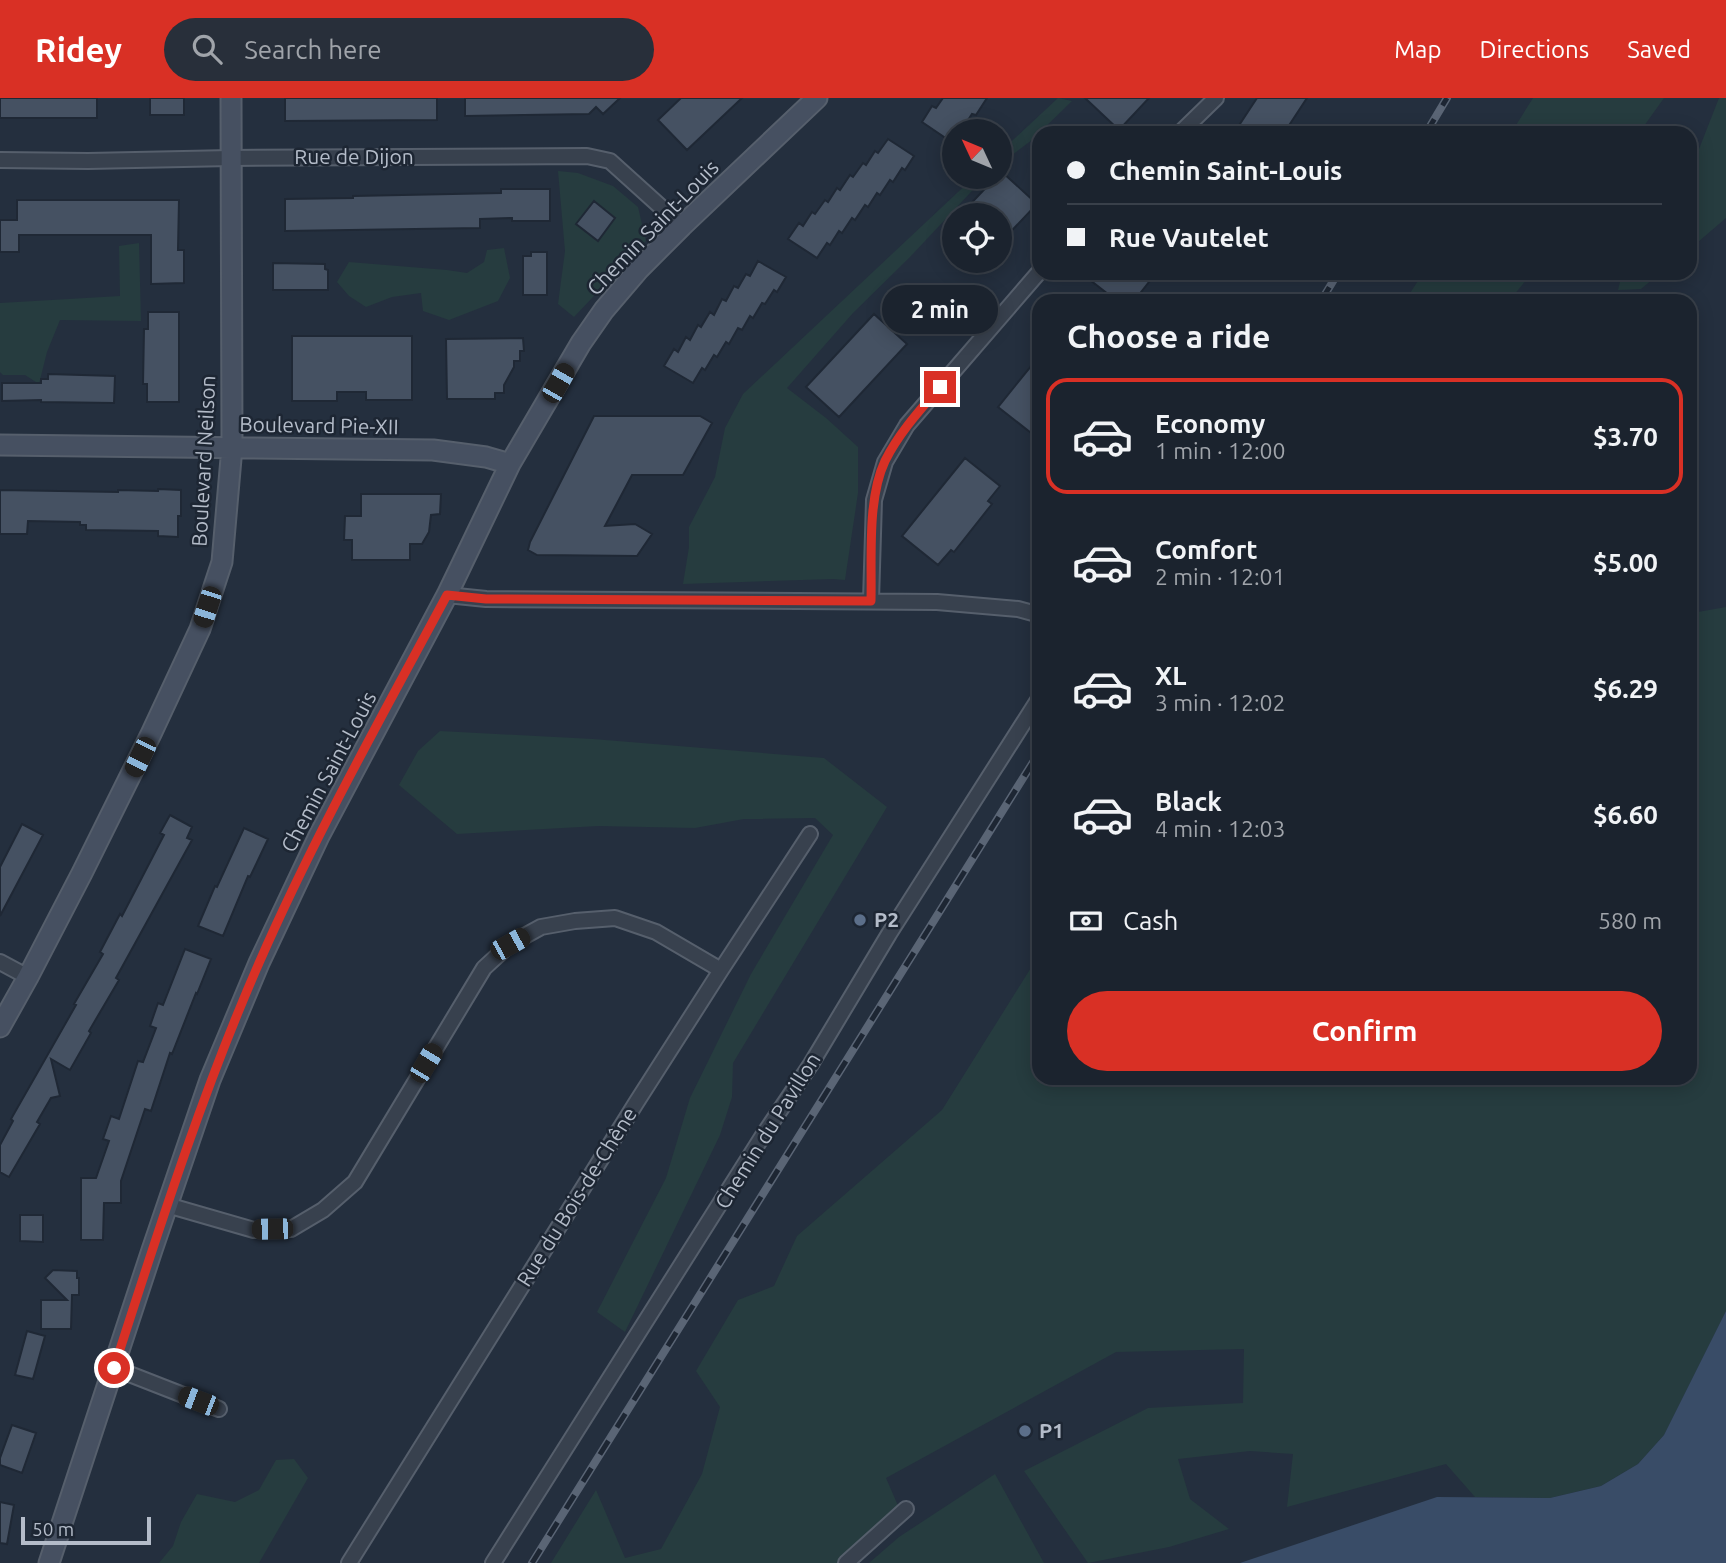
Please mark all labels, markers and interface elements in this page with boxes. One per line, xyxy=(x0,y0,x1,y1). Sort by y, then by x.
search box xyxy=(164,18,654,81)
icon: search xyxy=(188,30,226,68)
text: Ridey xyxy=(35,31,122,68)
text: Search here xyxy=(244,35,382,64)
text: Map xyxy=(1394,36,1441,63)
text: Directions xyxy=(1479,36,1589,63)
text: Saved xyxy=(1627,36,1691,63)
north arrow xyxy=(942,119,1012,189)
map controls xyxy=(942,119,1012,273)
street label: Rue de Dijon xyxy=(294,144,414,168)
street label: Chemin Saint-Louis xyxy=(582,155,723,300)
text: Chemin Saint-Louis xyxy=(1109,156,1342,185)
button: locate xyxy=(942,203,1012,273)
text: Rue Vautelet xyxy=(1109,223,1269,252)
callout: 2 min xyxy=(882,286,998,334)
text: 2 min xyxy=(911,297,969,322)
text: Choose a ride xyxy=(1067,318,1270,354)
car xyxy=(539,360,578,406)
route end xyxy=(924,371,956,403)
street label: Boulevard Neilson xyxy=(187,375,219,547)
icon: car xyxy=(1071,405,1134,468)
text: Economy xyxy=(1155,409,1265,438)
street label: Boulevard Pie-XII xyxy=(239,412,399,438)
text: $3.70 xyxy=(1593,422,1658,451)
text: 1 min · 12:00 xyxy=(1155,438,1286,463)
icon: car xyxy=(1071,531,1134,594)
text: Comfort xyxy=(1155,535,1258,564)
text: $5.00 xyxy=(1593,548,1658,577)
text: 2 min · 12:01 xyxy=(1155,564,1286,589)
car xyxy=(191,584,224,630)
icon: car xyxy=(1071,657,1134,720)
text: XL xyxy=(1155,661,1186,690)
text: $6.29 xyxy=(1593,674,1658,703)
street label: Chemin Saint-Louis xyxy=(276,687,381,856)
text: 3 min · 12:02 xyxy=(1155,690,1286,715)
car xyxy=(122,734,159,780)
icon: car xyxy=(1071,783,1134,846)
text: Black xyxy=(1155,787,1222,816)
text: $6.60 xyxy=(1593,800,1658,829)
text: 4 min · 12:03 xyxy=(1155,816,1286,841)
icon: cash xyxy=(1067,902,1105,940)
text: Cash xyxy=(1123,906,1178,935)
place label: P2 xyxy=(874,907,899,931)
text: 580 m xyxy=(1598,908,1662,933)
marker: P2 xyxy=(852,912,868,928)
car xyxy=(487,925,534,963)
button: Confirm xyxy=(1067,991,1662,1071)
car xyxy=(407,1040,446,1086)
street label: Chemin du Pavillon xyxy=(709,1048,825,1213)
street label: Rue du Bois-de-Chêne xyxy=(511,1103,641,1290)
car xyxy=(251,1218,294,1240)
route start xyxy=(98,1352,130,1384)
car xyxy=(175,1384,222,1418)
place label: P1 xyxy=(1039,1418,1064,1442)
marker: P1 xyxy=(1017,1423,1033,1439)
scale bar xyxy=(21,1514,150,1546)
text: 50 m xyxy=(32,1518,74,1540)

